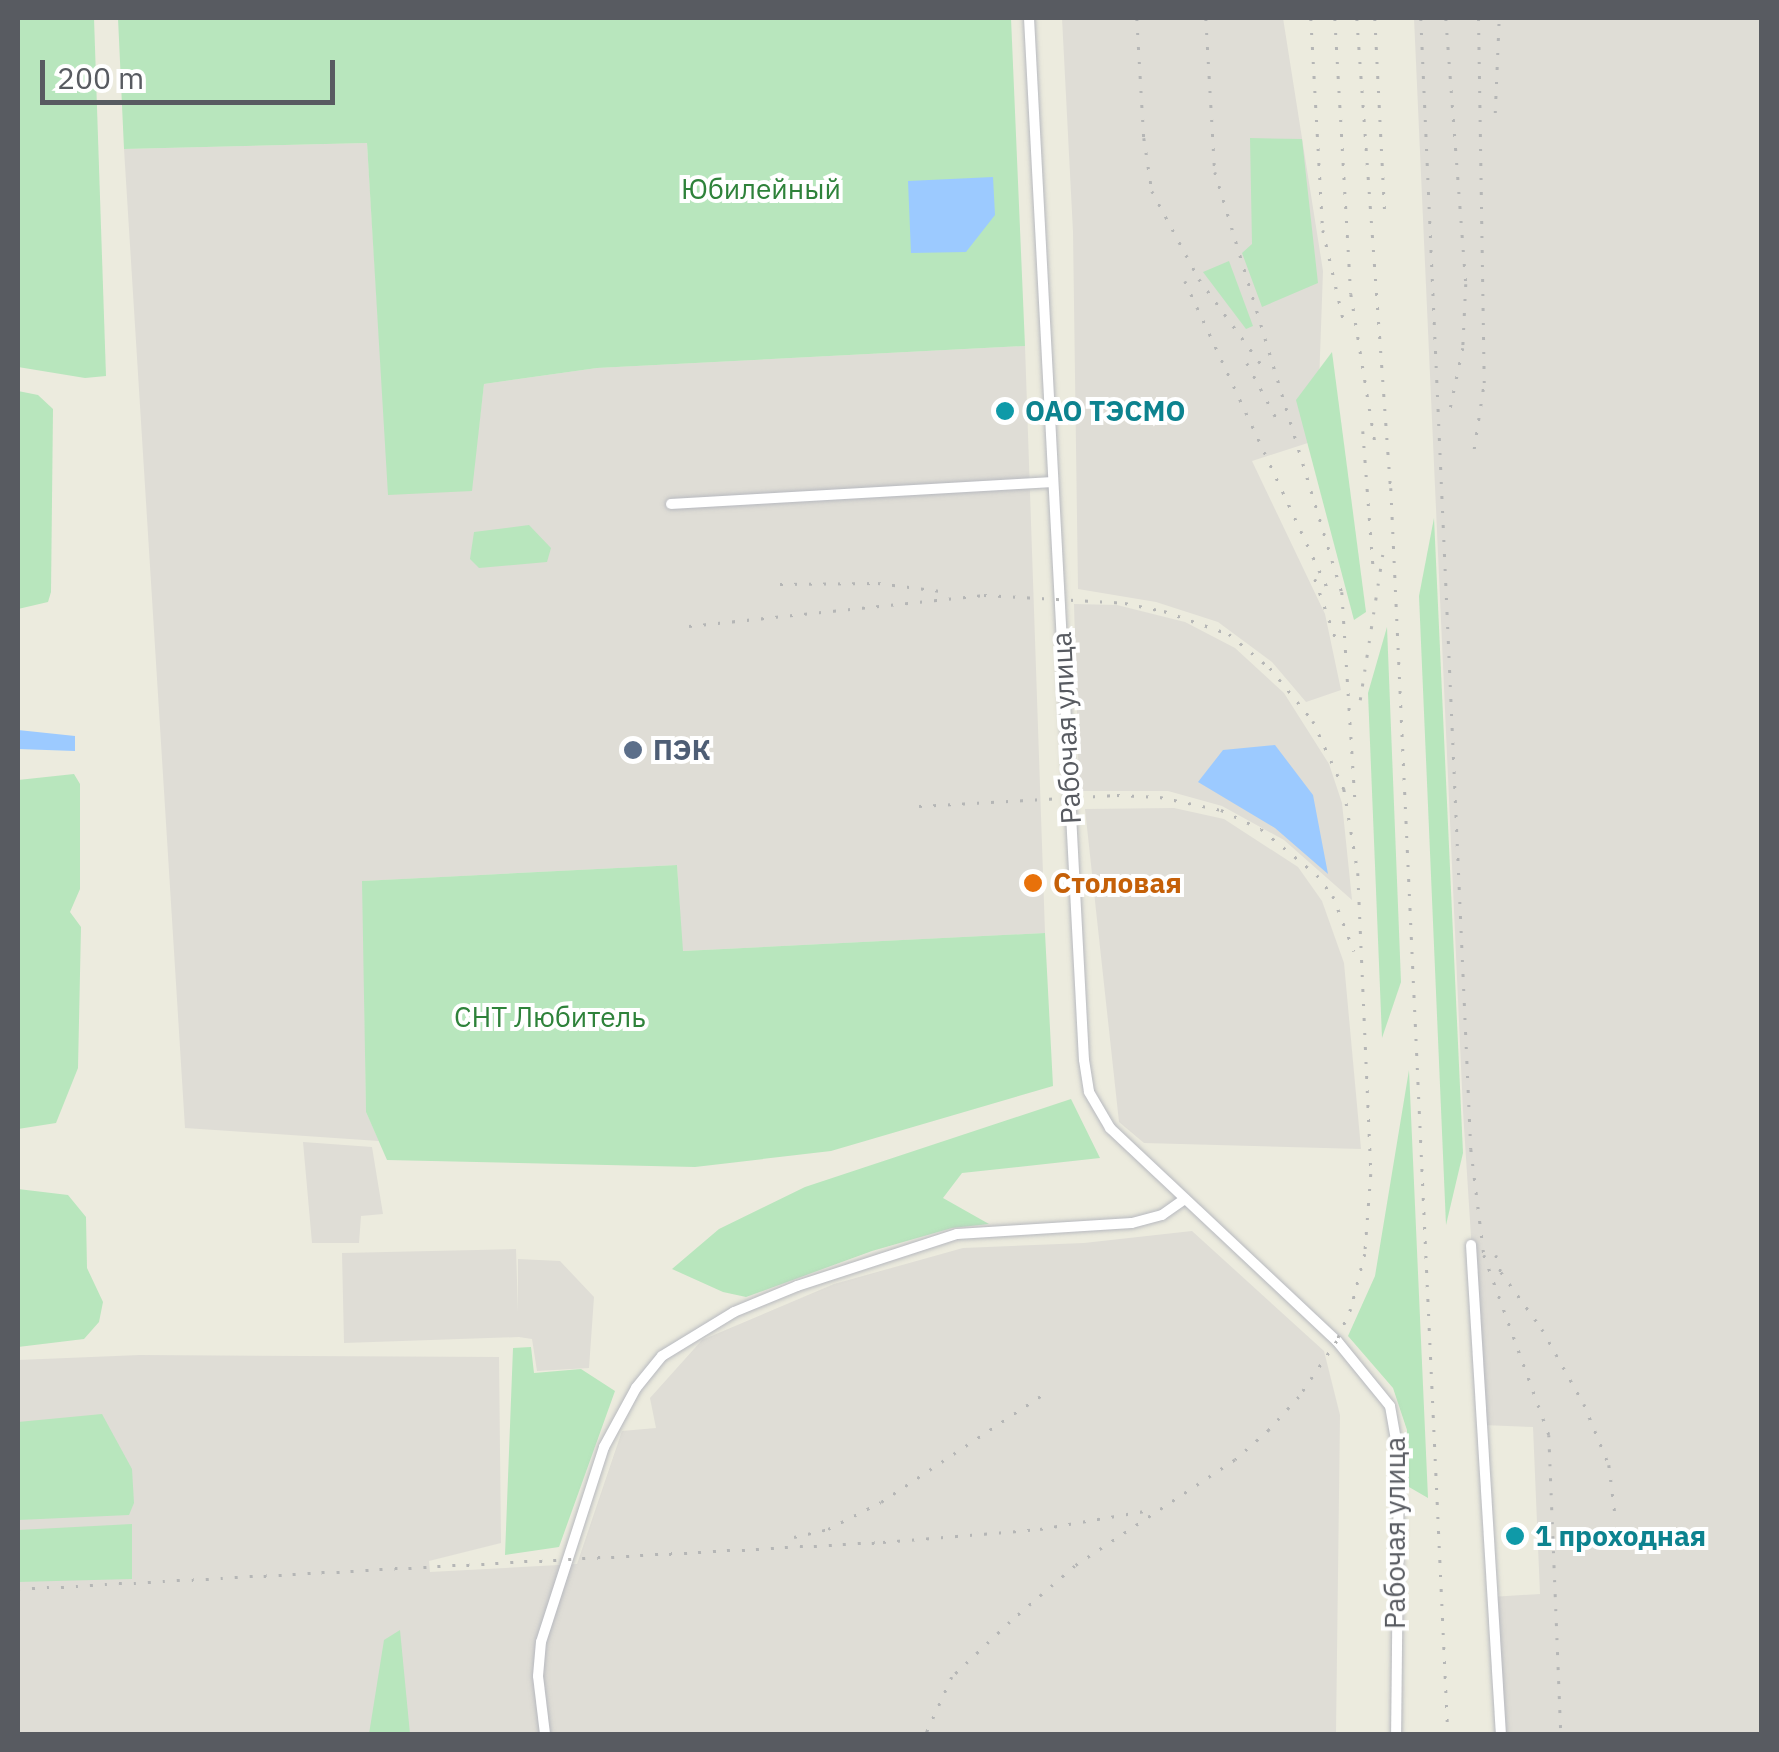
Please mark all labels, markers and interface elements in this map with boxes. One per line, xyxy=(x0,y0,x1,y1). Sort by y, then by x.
scale bar xyxy=(45,40,340,102)
text: 200 m xyxy=(57,58,144,97)
park label: Юбилейный xyxy=(681,172,841,206)
place label: ОАО ТЭСМО xyxy=(1025,394,1185,428)
marker: ОАО ТЭСМО xyxy=(994,400,1016,422)
street label: Рабочая улица xyxy=(1044,631,1088,825)
place label: ПЭК xyxy=(653,733,711,767)
marker: ПЭК xyxy=(622,739,644,761)
place label: Столовая xyxy=(1053,866,1182,900)
marker: Столовая xyxy=(1022,872,1044,894)
park label: СНТ Любитель xyxy=(454,1000,646,1034)
street label: Рабочая улица xyxy=(1378,1437,1412,1629)
place label: 1 проходная xyxy=(1535,1519,1706,1553)
marker: 1 проходная xyxy=(1504,1525,1526,1547)

